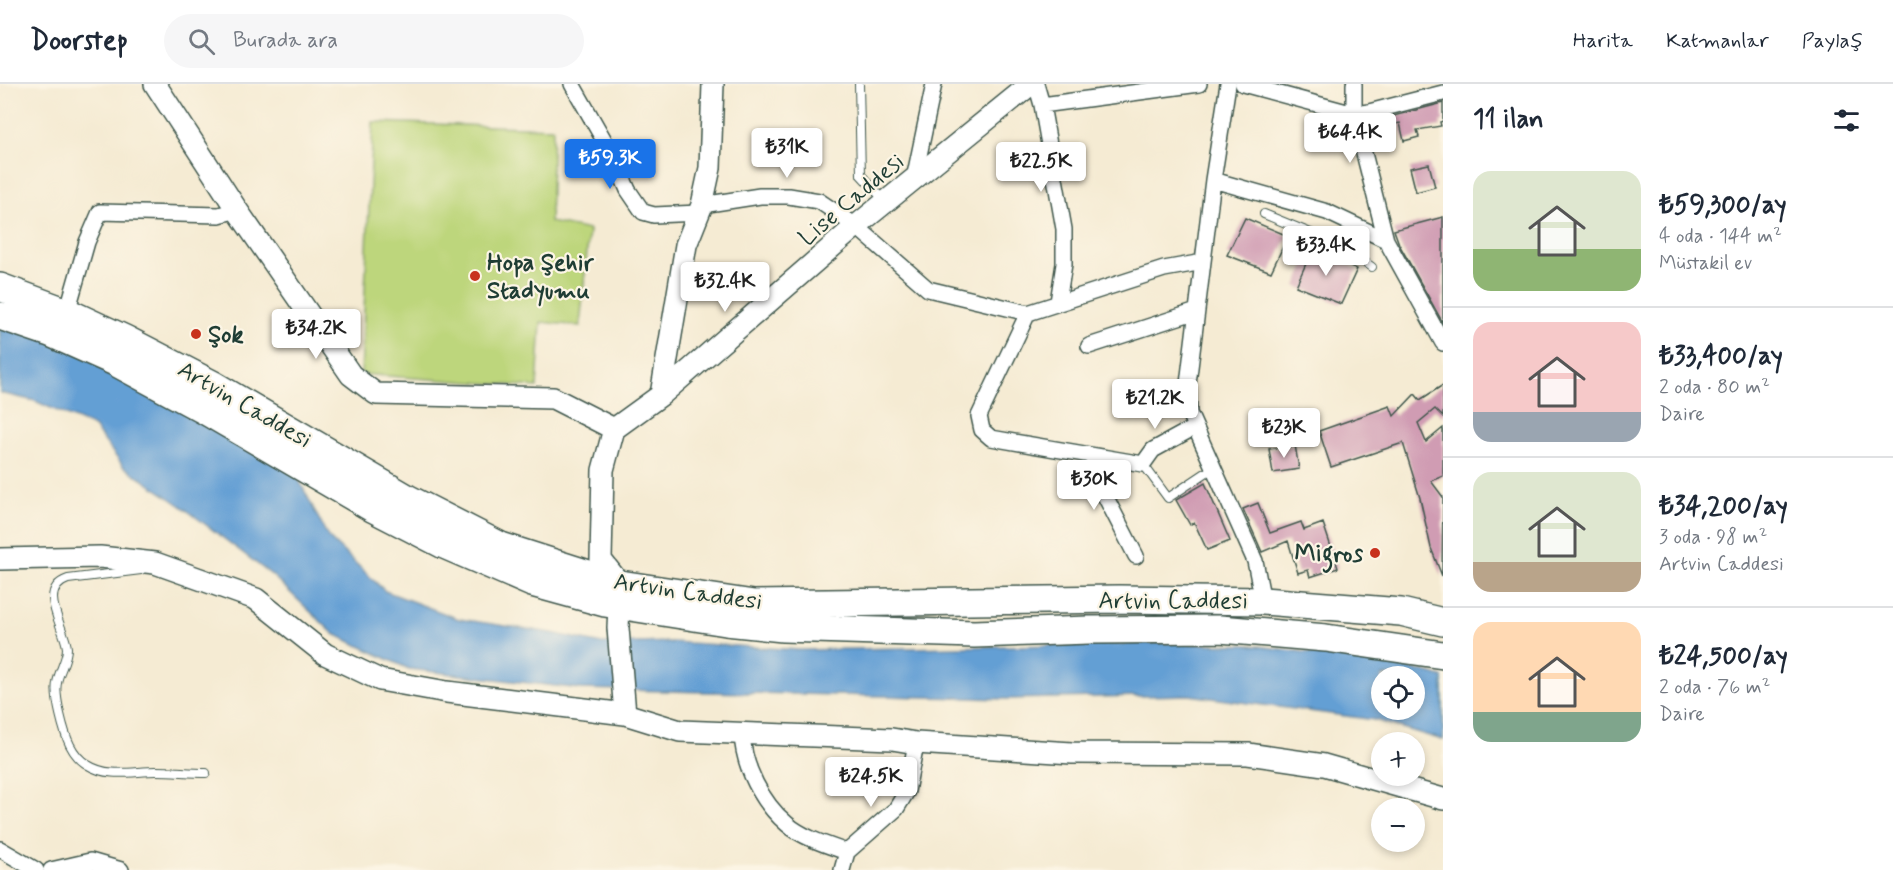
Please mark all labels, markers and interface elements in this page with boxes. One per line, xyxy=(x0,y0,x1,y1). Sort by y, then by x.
search box xyxy=(164,14,584,68)
text: Doorstep xyxy=(30,23,128,60)
icon: search xyxy=(185,25,218,58)
text: Burada ara xyxy=(233,27,338,55)
text: Harita xyxy=(1573,27,1633,55)
text: Katmanlar xyxy=(1666,27,1769,55)
text: Paylaş xyxy=(1802,27,1863,55)
text: 11 ilan xyxy=(1473,103,1544,137)
icon: filters xyxy=(1830,104,1863,137)
pin: ₺64.4K xyxy=(1301,113,1399,164)
text: ₺64.4K xyxy=(1318,119,1382,146)
pin: ₺31K xyxy=(751,128,823,179)
text: ₺31K xyxy=(765,134,809,161)
pin: ₺59.3K xyxy=(561,139,659,190)
pin: ₺22.5K xyxy=(992,142,1090,193)
text: ₺59.3K xyxy=(579,145,641,172)
street label: Lise Caddesi xyxy=(793,147,911,254)
text: ₺22.5K xyxy=(1010,148,1072,175)
text: ₺59,300/ay xyxy=(1659,189,1787,223)
icon: home xyxy=(1521,195,1593,267)
text: 4 oda · 144 m² xyxy=(1659,223,1782,250)
pin: ₺33.4K xyxy=(1277,226,1375,277)
text: ₺33.4K xyxy=(1297,232,1355,259)
place label: Hopa Şehir Stadyumu xyxy=(487,248,595,307)
text: Müstakil ev xyxy=(1659,250,1752,277)
pin: ₺32.4K xyxy=(676,262,774,313)
text: ₺32.4K xyxy=(695,268,755,295)
marker: Hopa Şehir Stadyumu xyxy=(468,269,482,283)
pin: ₺34.2K xyxy=(267,309,365,360)
text: ₺34.2K xyxy=(286,315,346,342)
place label: Şok xyxy=(208,320,244,351)
marker: Şok xyxy=(189,327,203,341)
text: ₺33,400/ay xyxy=(1659,340,1783,374)
icon: home xyxy=(1521,346,1593,418)
street label: Artvin Caddesi xyxy=(172,354,317,456)
text: 2 oda · 80 m² xyxy=(1659,374,1770,401)
pin: ₺21.2K xyxy=(1106,379,1204,430)
text: ₺21.2K xyxy=(1126,385,1184,412)
text: Daire xyxy=(1659,401,1705,428)
pin: ₺23K xyxy=(1248,408,1320,459)
text: ₺23K xyxy=(1262,414,1306,441)
pin: ₺30K xyxy=(1058,460,1130,511)
text: ₺30K xyxy=(1071,466,1117,493)
text: ₺34,200/ay xyxy=(1659,490,1788,524)
icon: home xyxy=(1521,496,1593,568)
text: 3 oda · 98 m² xyxy=(1659,524,1767,551)
place label: Migros xyxy=(1294,539,1363,573)
marker: Migros xyxy=(1368,546,1382,560)
text: Artvin Caddesi xyxy=(1659,551,1784,578)
street label: Artvin Caddesi xyxy=(612,567,764,618)
street label: Artvin Caddesi xyxy=(1098,586,1248,617)
text: ₺24,500/ay xyxy=(1659,640,1788,674)
icon: home xyxy=(1521,646,1593,718)
map controls xyxy=(1371,666,1425,852)
button: locate xyxy=(1371,666,1425,720)
text: 2 oda · 76 m² xyxy=(1659,674,1770,701)
text: Daire xyxy=(1659,701,1705,728)
button: + xyxy=(1371,732,1425,786)
pin: ₺24.5K xyxy=(822,757,920,808)
text: ₺24.5K xyxy=(839,763,903,790)
button: − xyxy=(1371,798,1425,852)

